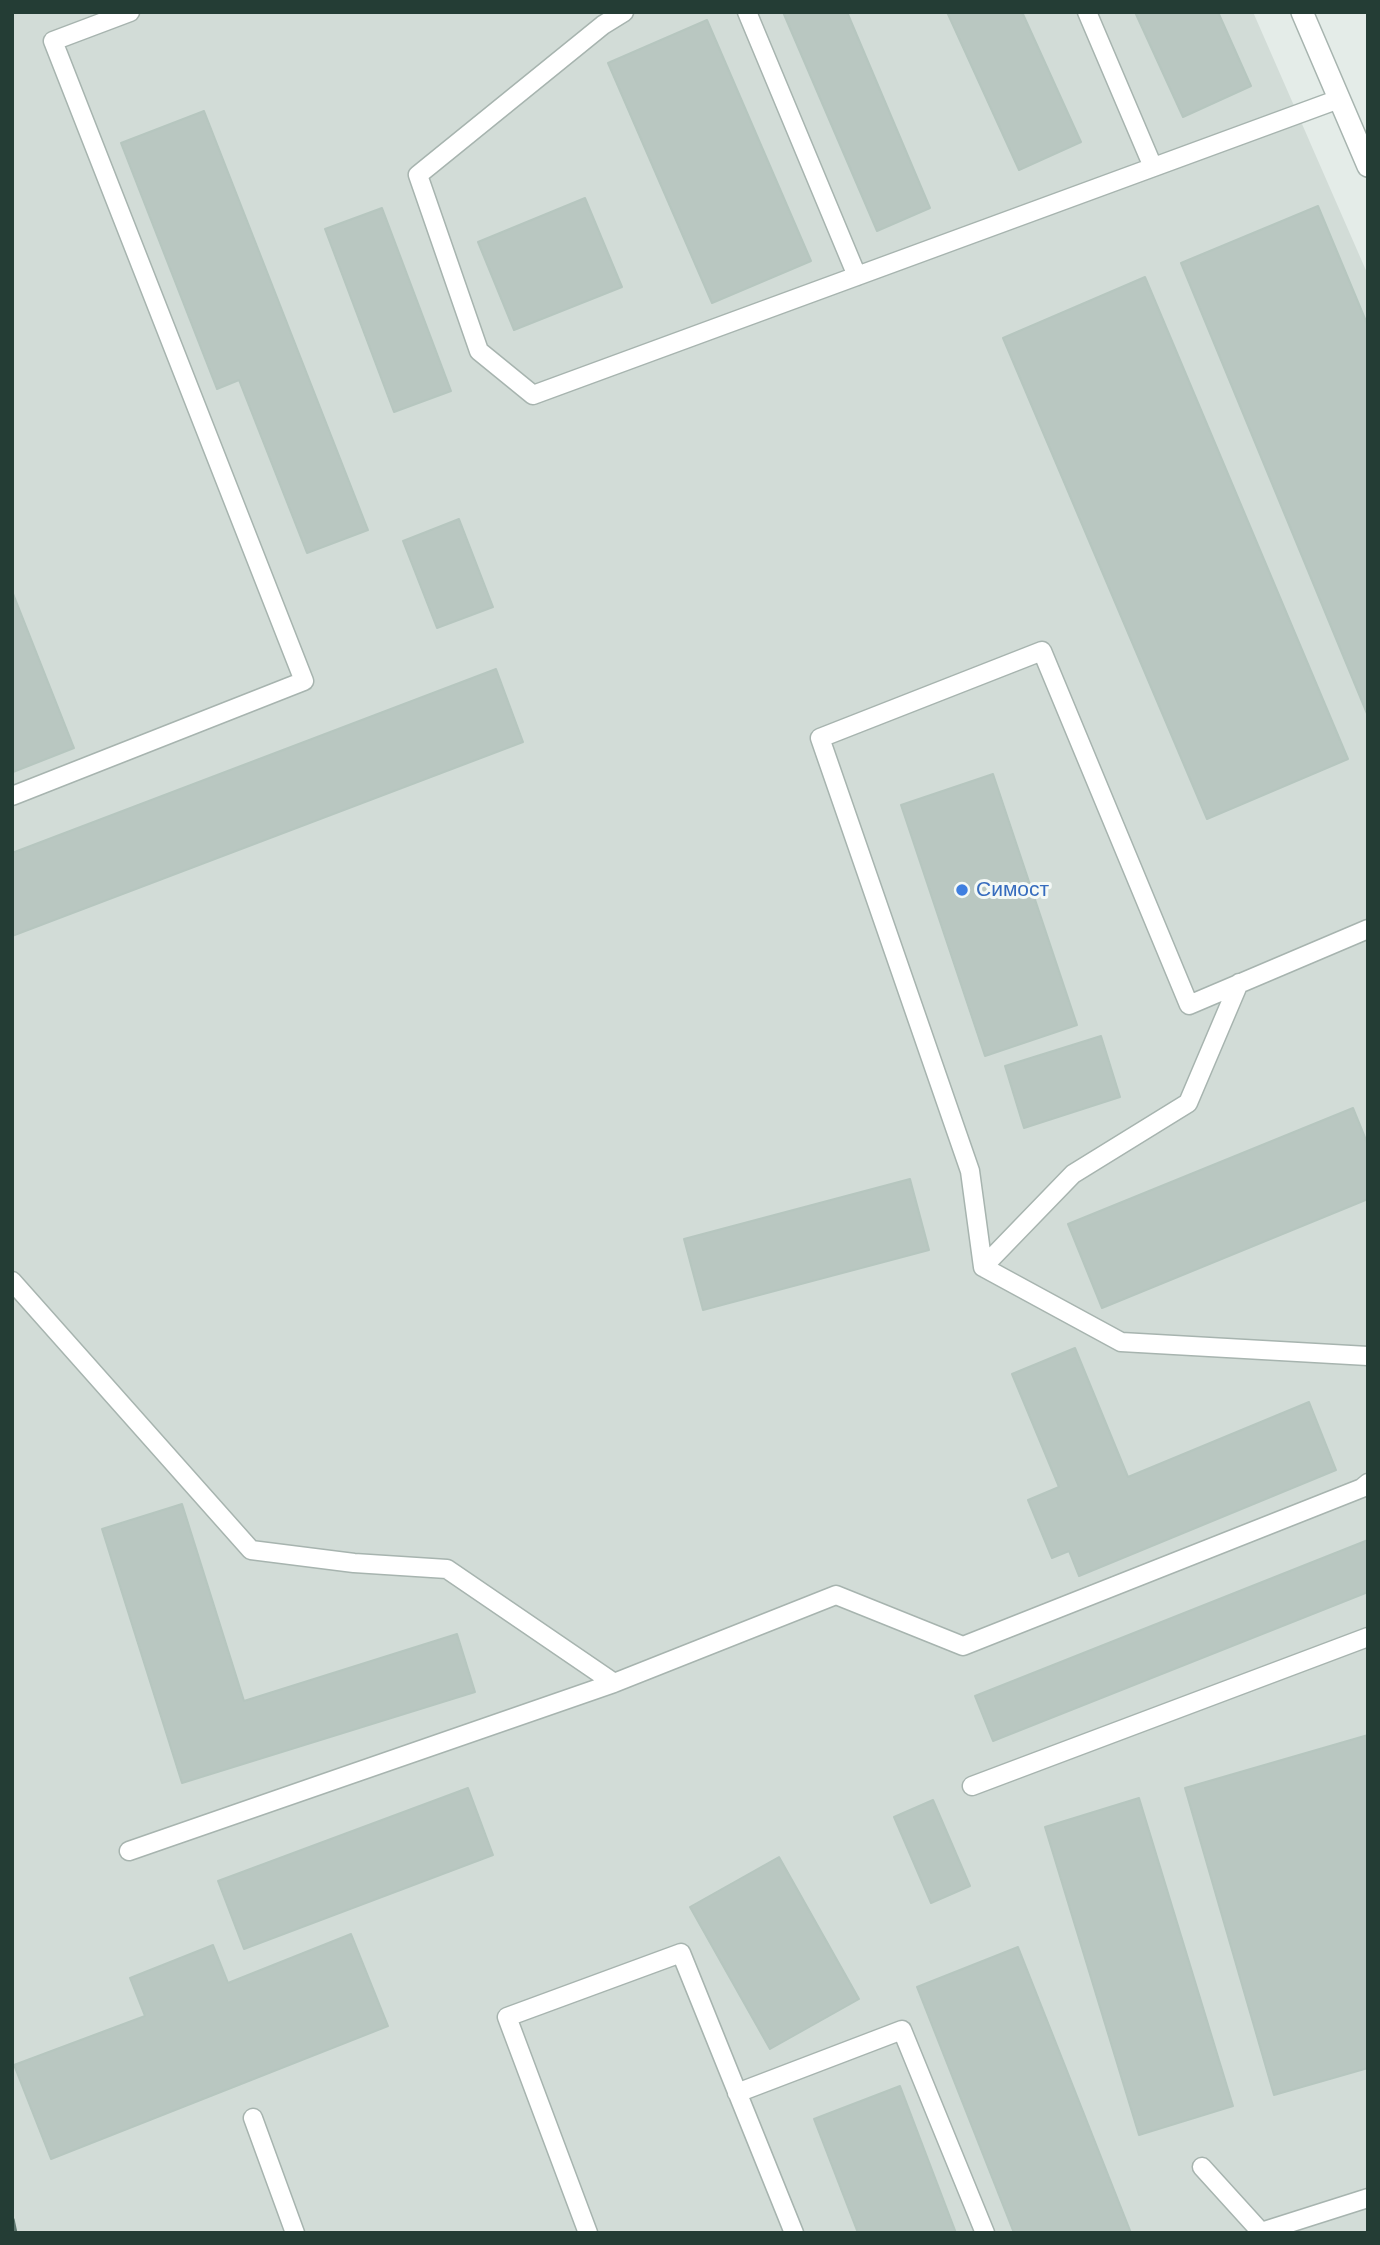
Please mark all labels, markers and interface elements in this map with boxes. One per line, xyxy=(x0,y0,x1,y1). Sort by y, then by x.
place label: Симост xyxy=(976,877,1049,903)
marker: Симост xyxy=(954,882,970,898)

